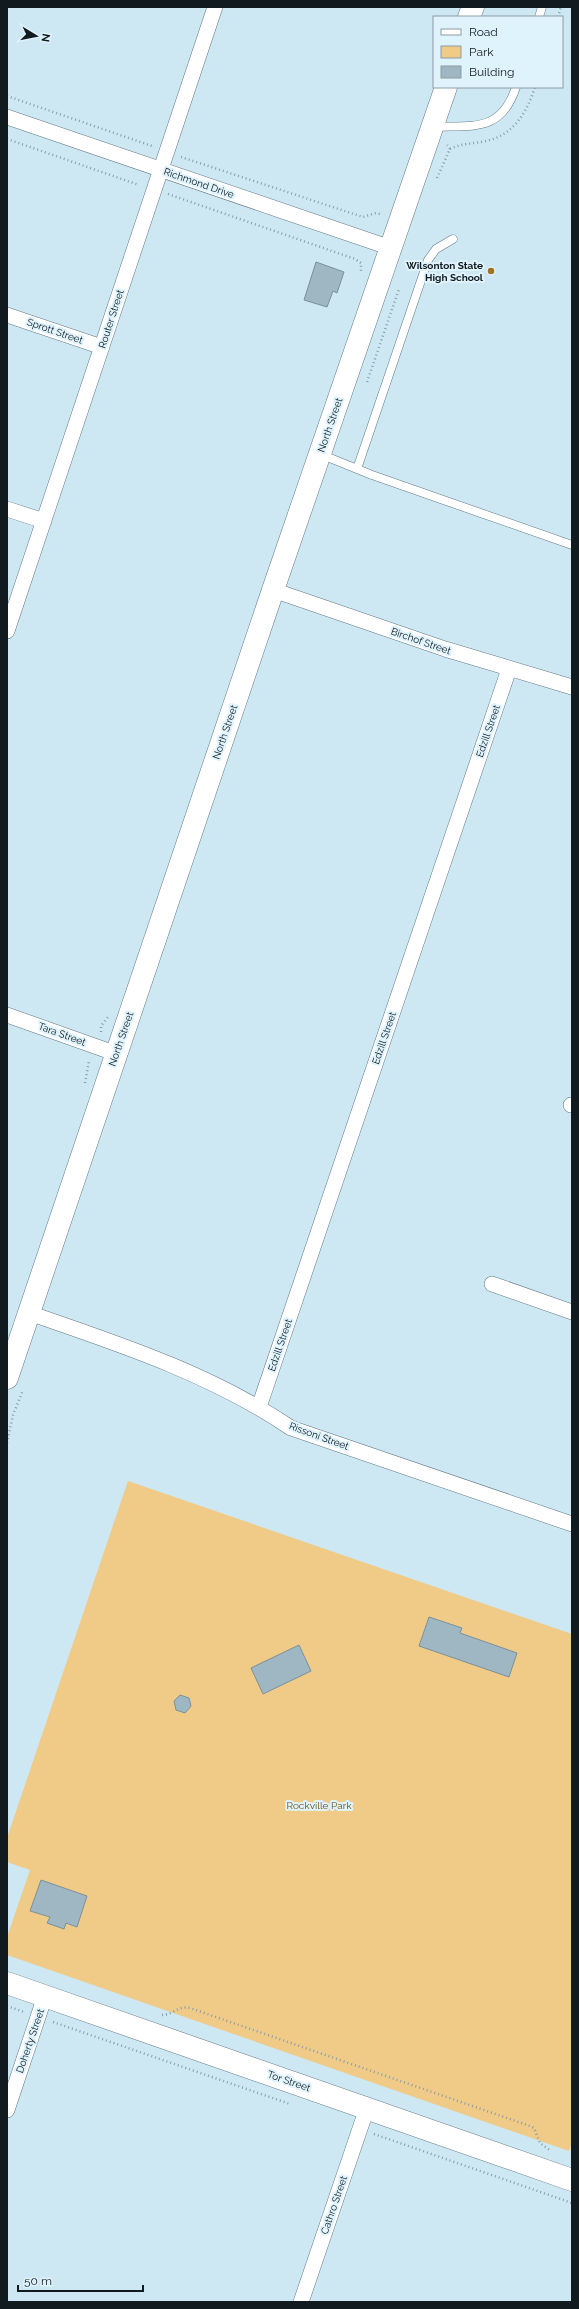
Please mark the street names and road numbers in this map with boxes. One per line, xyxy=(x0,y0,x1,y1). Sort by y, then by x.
street label: Richmond Drive xyxy=(162,166,236,200)
street label: Router Street xyxy=(96,288,126,350)
street label: Sprott Street xyxy=(26,316,85,346)
street label: North Street xyxy=(316,396,345,454)
street label: Birchof Street xyxy=(390,626,453,657)
street label: North Street xyxy=(211,703,240,761)
street label: Edzill Street xyxy=(474,703,502,759)
street label: North Street xyxy=(107,1010,136,1068)
street label: Edzill Street xyxy=(370,1010,398,1066)
street label: Tara Street xyxy=(37,1020,88,1048)
street label: Edzill Street xyxy=(266,1317,294,1373)
street label: Rissoni Street xyxy=(288,1420,351,1452)
street label: Doherty Street xyxy=(14,2007,46,2075)
street label: Tor Street xyxy=(266,2069,312,2094)
street label: Cathro Street xyxy=(319,2174,349,2236)

